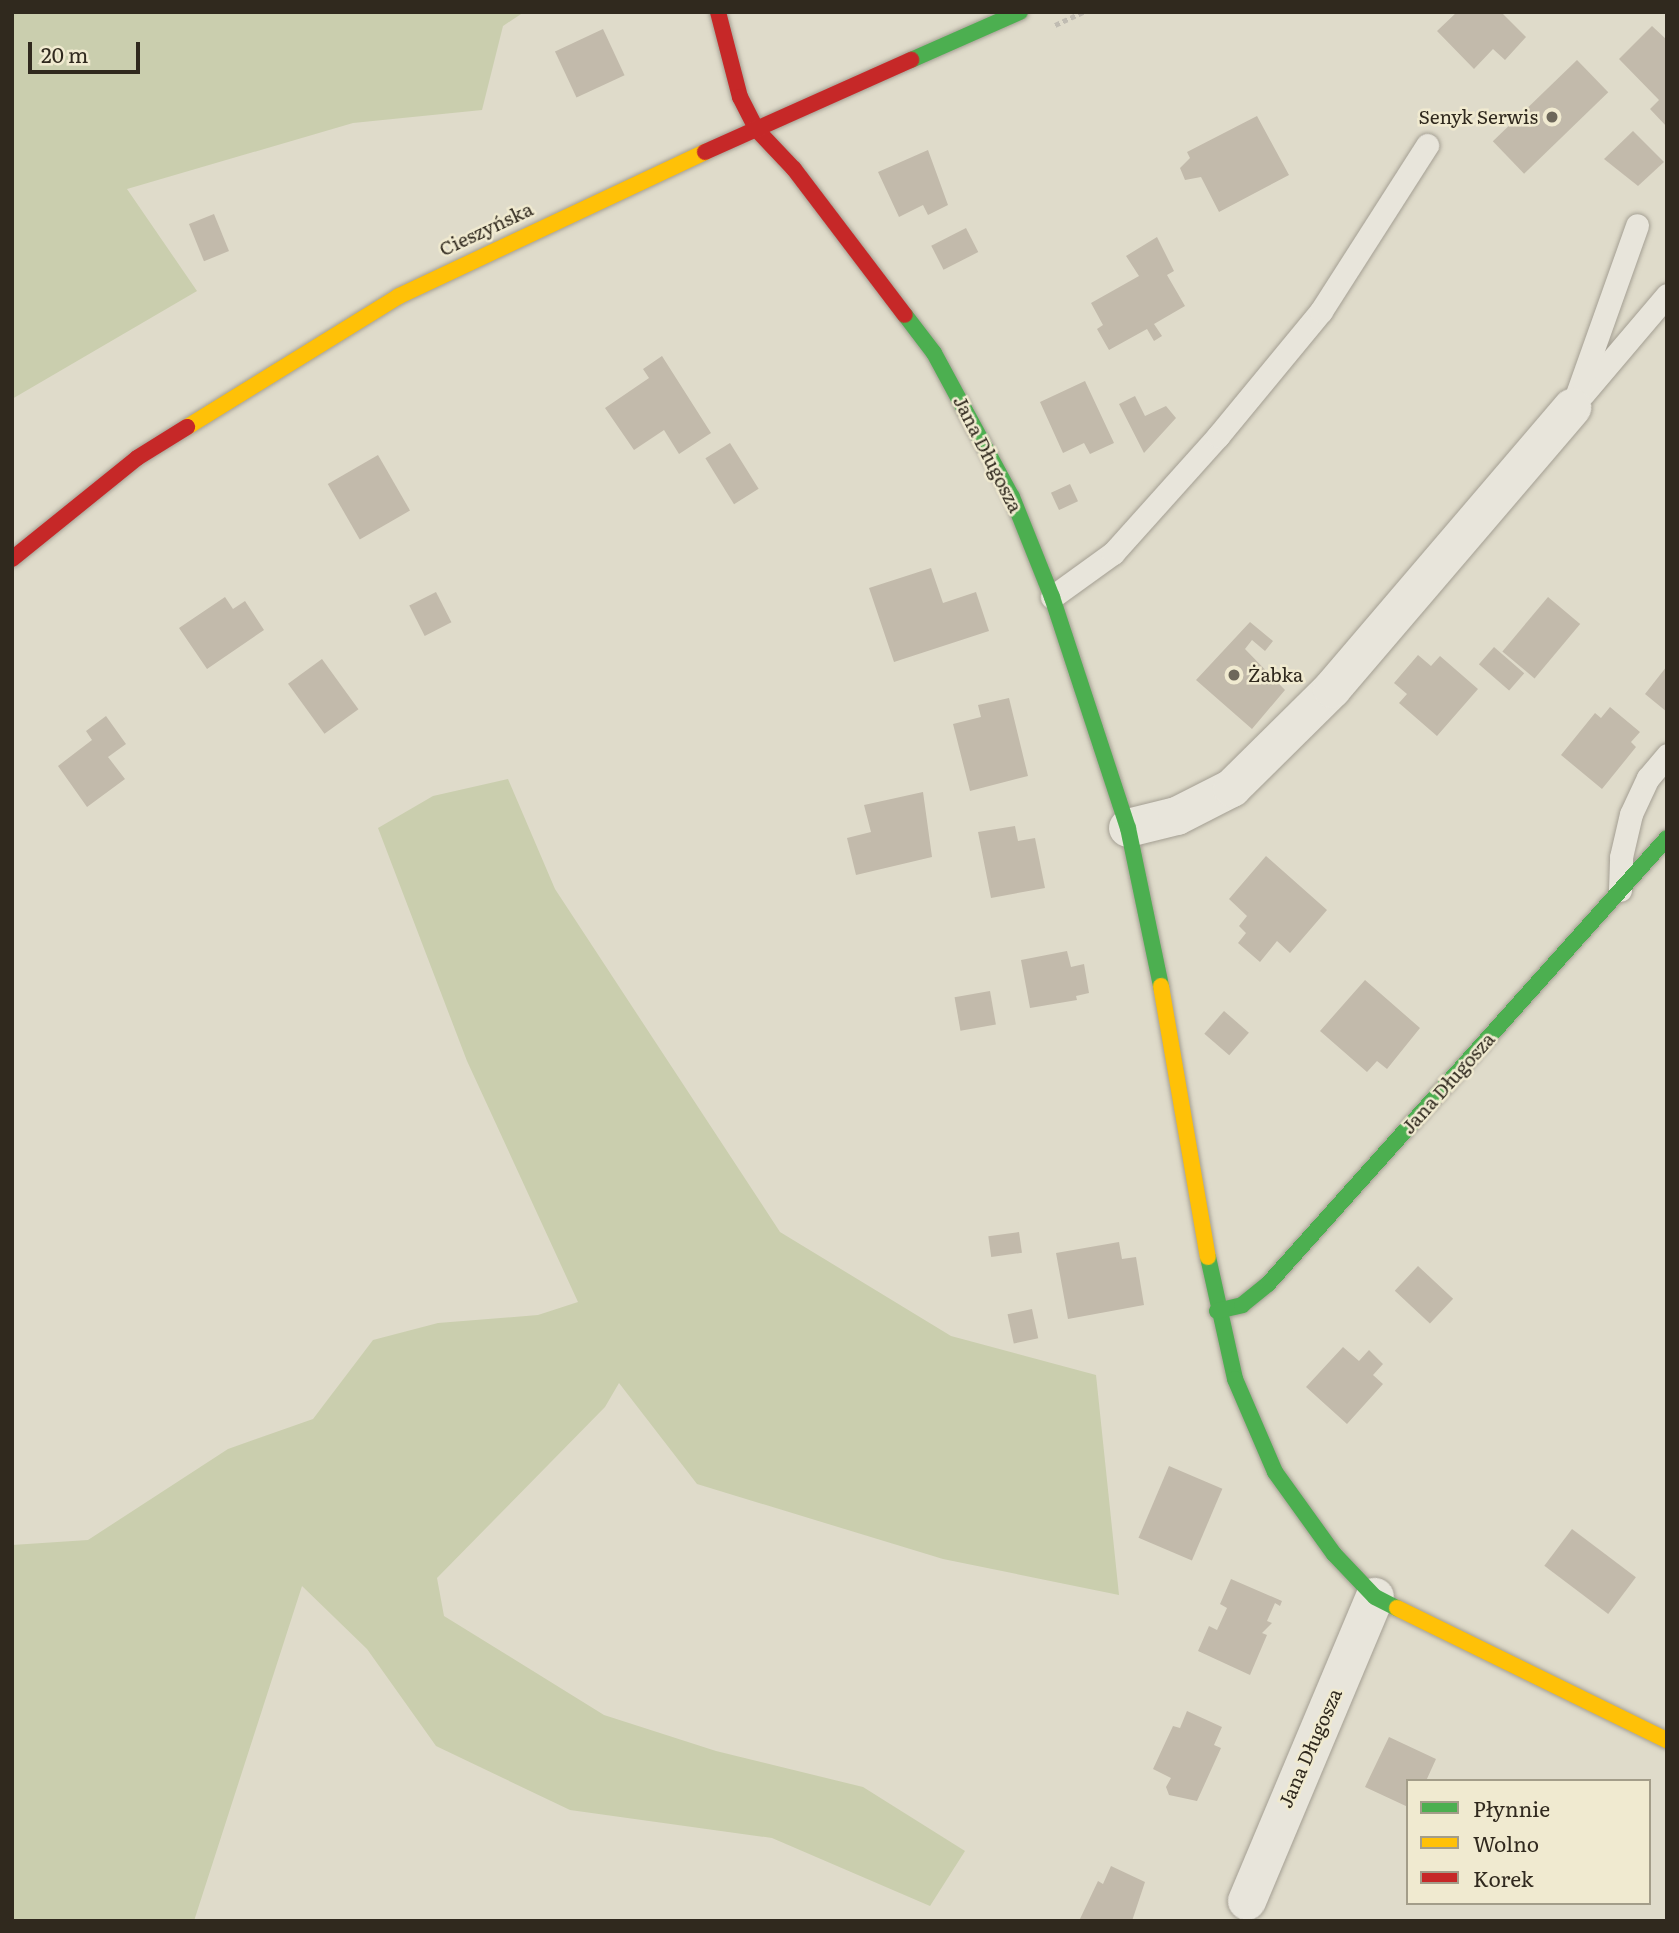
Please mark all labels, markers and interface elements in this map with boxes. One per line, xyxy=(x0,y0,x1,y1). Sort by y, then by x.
scale bar xyxy=(32,28,144,72)
text: 20 m xyxy=(41,38,88,69)
place label: Senyk Serwis xyxy=(1418,106,1538,128)
marker: Senyk Serwis xyxy=(1544,109,1560,125)
street label: Cieszyńska xyxy=(436,197,536,261)
street label: Jana Długosza xyxy=(949,392,1027,516)
place label: Żabka xyxy=(1248,664,1303,686)
marker: Żabka xyxy=(1226,667,1242,683)
street label: Jana Długosza xyxy=(1397,1028,1499,1138)
street label: Jana Długosza xyxy=(1274,1685,1346,1811)
legend xyxy=(1406,1779,1651,1905)
text: Płynnie xyxy=(1473,1792,1550,1823)
text: Wolno xyxy=(1473,1827,1539,1858)
text: Korek xyxy=(1473,1862,1534,1893)

